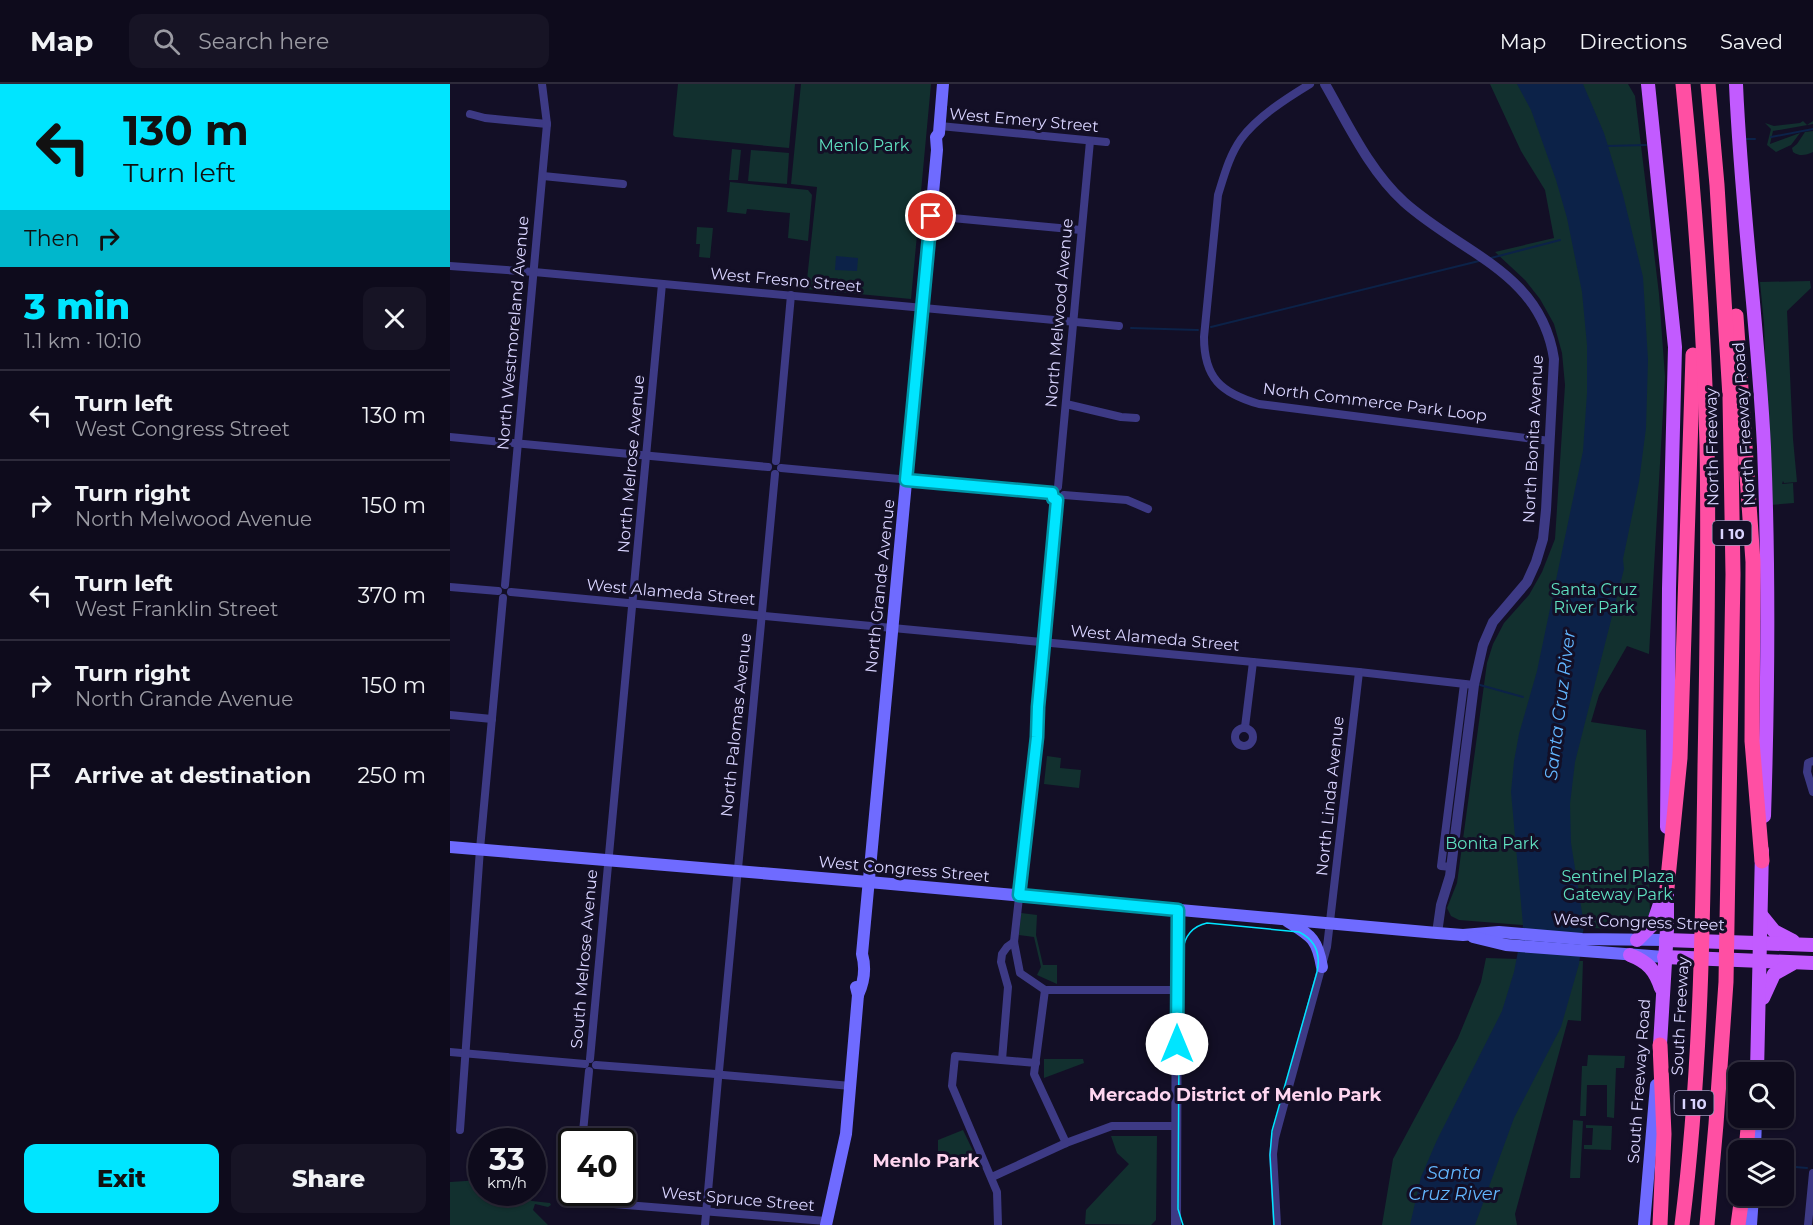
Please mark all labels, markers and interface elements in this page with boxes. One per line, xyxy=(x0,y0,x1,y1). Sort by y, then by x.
search box xyxy=(129,14,549,68)
text: Map xyxy=(30,24,93,58)
icon: search xyxy=(150,25,183,58)
text: Search here xyxy=(198,28,329,55)
text: Map xyxy=(1500,29,1546,54)
text: Directions xyxy=(1579,29,1687,54)
text: Saved xyxy=(1720,29,1783,54)
text: 130 m xyxy=(123,104,249,156)
street label: West Emery Street xyxy=(948,104,1100,136)
icon: left xyxy=(24,108,102,186)
park label: Menlo Park xyxy=(819,136,910,155)
text: Turn left xyxy=(123,156,236,189)
pin xyxy=(905,190,956,241)
icon: arrive xyxy=(914,199,947,232)
street label: North Westmoreland Avenue xyxy=(493,215,533,451)
street label: North Melwood Avenue xyxy=(1041,218,1077,408)
icon: right xyxy=(92,222,125,255)
text: Then xyxy=(24,225,80,252)
street label: West Fresno Street xyxy=(709,264,863,296)
text: 3 min xyxy=(24,284,130,328)
button: close xyxy=(363,287,426,350)
text: 1.1 km · 10:10 xyxy=(24,329,141,353)
street label: North Freeway Road xyxy=(1729,341,1759,507)
street label: North Bonita Avenue xyxy=(1519,354,1547,524)
street label: North Melrose Avenue xyxy=(614,374,648,554)
street label: North Commerce Park Loop xyxy=(1262,379,1488,425)
street label: North Freeway xyxy=(1701,387,1723,506)
text: Turn left xyxy=(75,390,173,417)
icon: left xyxy=(24,399,57,432)
text: 130 m xyxy=(362,402,426,429)
text: West Congress Street xyxy=(75,417,290,441)
text: Turn right xyxy=(75,480,190,507)
icon: right xyxy=(24,489,57,522)
text: 150 m xyxy=(362,492,426,519)
street label: North Grande Avenue xyxy=(861,498,899,674)
text: North Melwood Avenue xyxy=(75,507,312,531)
road number: I 10 xyxy=(1712,521,1752,545)
text: Turn left xyxy=(75,570,173,597)
street label: West Alameda Street xyxy=(586,575,757,609)
icon: left xyxy=(24,579,57,612)
park label: Santa Cruz River Park xyxy=(1551,580,1637,617)
text: 370 m xyxy=(358,582,426,609)
text: West Franklin Street xyxy=(75,597,278,621)
street label: West Alameda Street xyxy=(1070,621,1241,655)
water label: Santa Cruz River xyxy=(1540,628,1580,781)
street label: North Palomas Avenue xyxy=(717,632,755,818)
text: Turn right xyxy=(75,660,190,687)
icon: right xyxy=(24,669,57,702)
text: 150 m xyxy=(362,672,426,699)
text: North Grande Avenue xyxy=(75,687,293,711)
street label: North Linda Avenue xyxy=(1312,715,1348,877)
icon: arrive xyxy=(24,759,57,792)
text: Arrive at destination xyxy=(75,762,311,789)
text: 250 m xyxy=(357,762,426,789)
park label: Bonita Park xyxy=(1445,834,1539,853)
street label: West Congress Street xyxy=(818,852,991,886)
park label: Sentinel Plaza Gateway Park xyxy=(1562,867,1674,904)
street label: South Melrose Avenue xyxy=(567,869,601,1049)
street label: West Congress Street xyxy=(1553,910,1726,935)
street label: South Freeway xyxy=(1667,956,1693,1076)
street label: South Freeway Road xyxy=(1624,998,1654,1164)
position arrow xyxy=(1145,1012,1209,1076)
map controls xyxy=(1728,1062,1794,1206)
button: search xyxy=(1728,1062,1794,1128)
district label: Mercado District of Menlo Park xyxy=(1089,1084,1381,1106)
road number: I 10 xyxy=(1674,1091,1714,1115)
speed limit sign: 40 xyxy=(558,1128,636,1206)
button: layers xyxy=(1728,1140,1794,1206)
text: 33 xyxy=(489,1141,525,1178)
button: Exit xyxy=(24,1144,219,1213)
button: Share xyxy=(231,1144,426,1213)
district label: Menlo Park xyxy=(873,1150,980,1172)
water label: Santa Cruz River xyxy=(1408,1162,1501,1205)
text: km/h xyxy=(487,1173,527,1192)
street label: West Spruce Street xyxy=(660,1183,816,1215)

